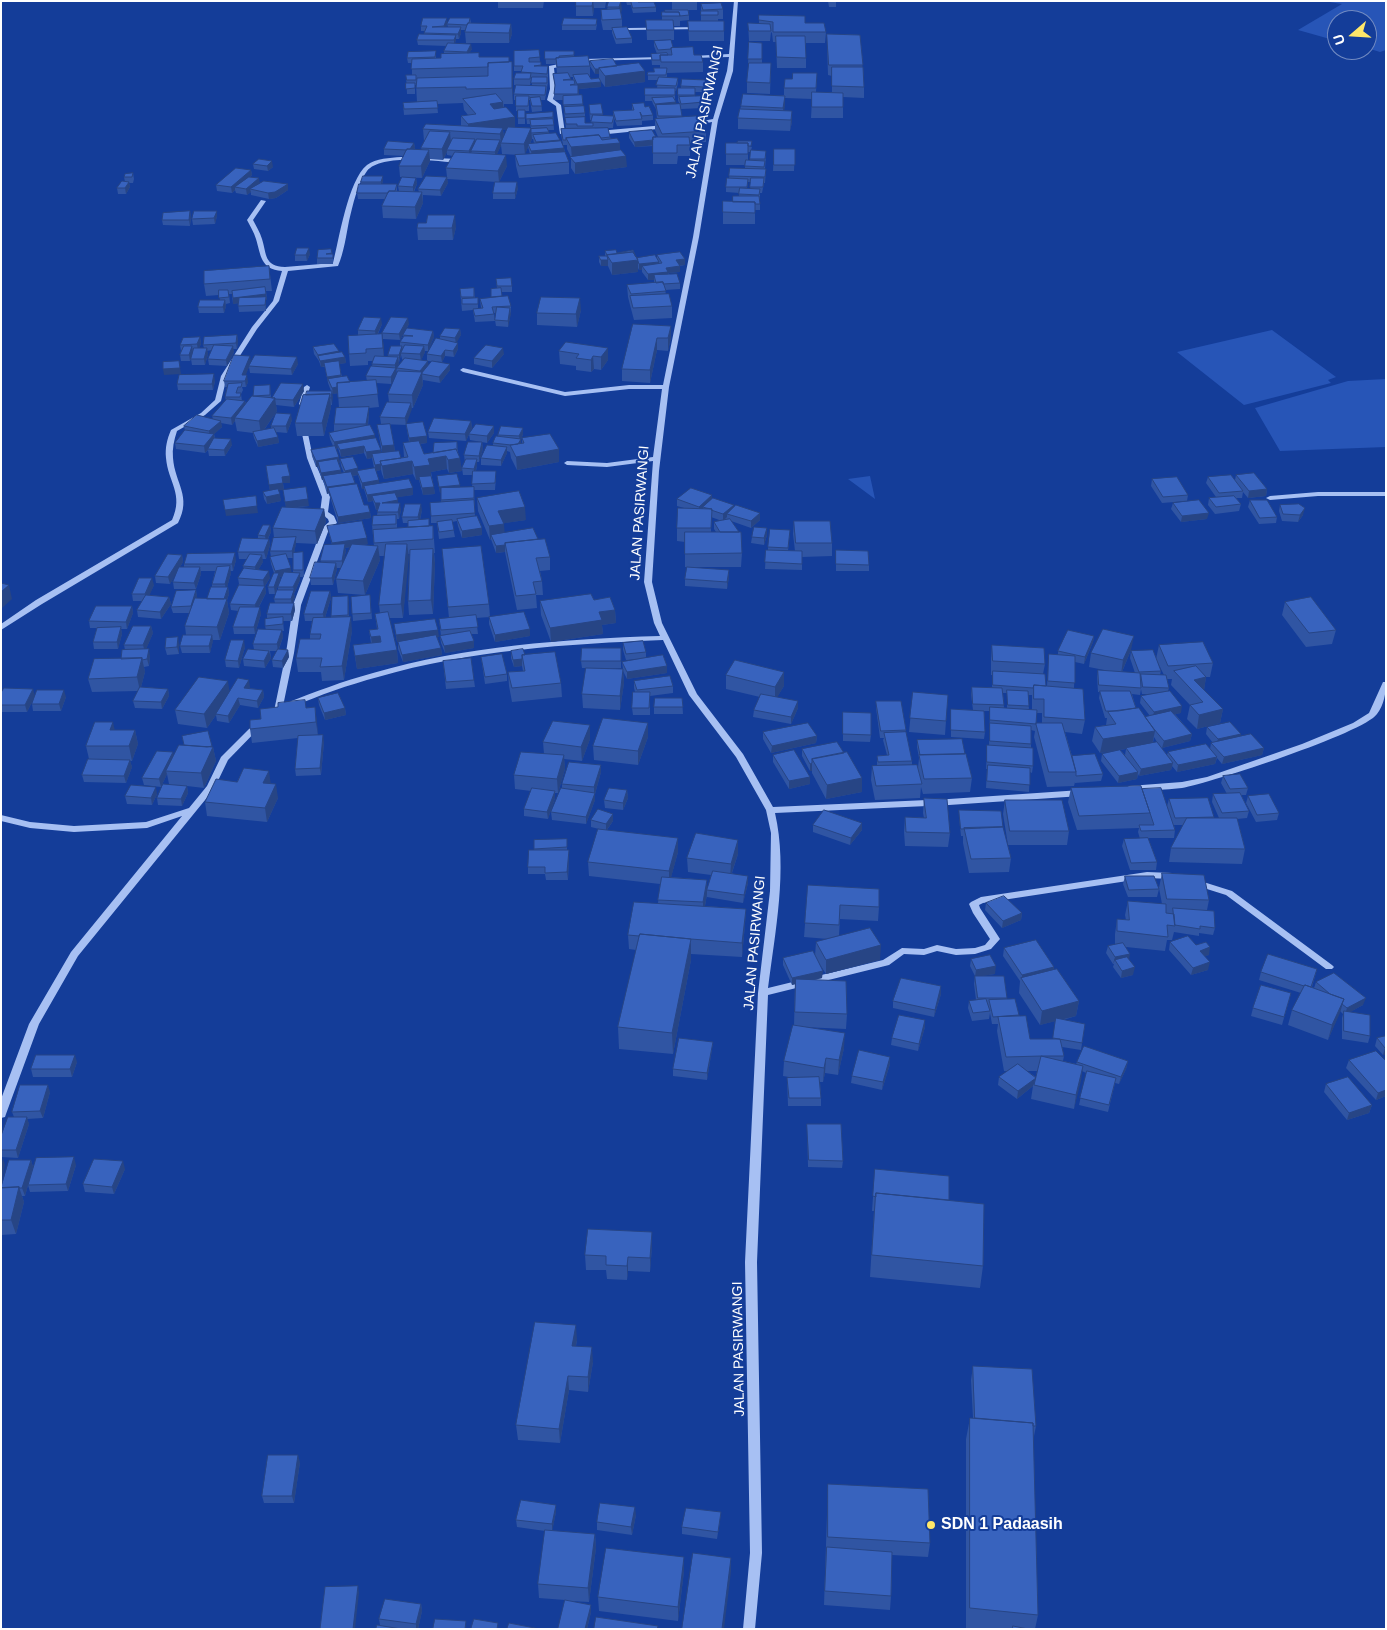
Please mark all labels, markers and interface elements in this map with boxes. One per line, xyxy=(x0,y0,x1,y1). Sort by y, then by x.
north arrow xyxy=(1327,10,1377,60)
text: U xyxy=(1330,32,1348,47)
street label: JALAN PASIRWANGI xyxy=(683,44,727,180)
street label: JALAN PASIRWANGI xyxy=(627,445,653,581)
street label: JALAN PASIRWANGI xyxy=(741,875,769,1011)
street label: JALAN PASIRWANGI xyxy=(729,1281,749,1417)
place label: SDN 1 Padaasih xyxy=(941,1515,1063,1535)
marker: SDN 1 Padaasih xyxy=(925,1519,937,1531)

